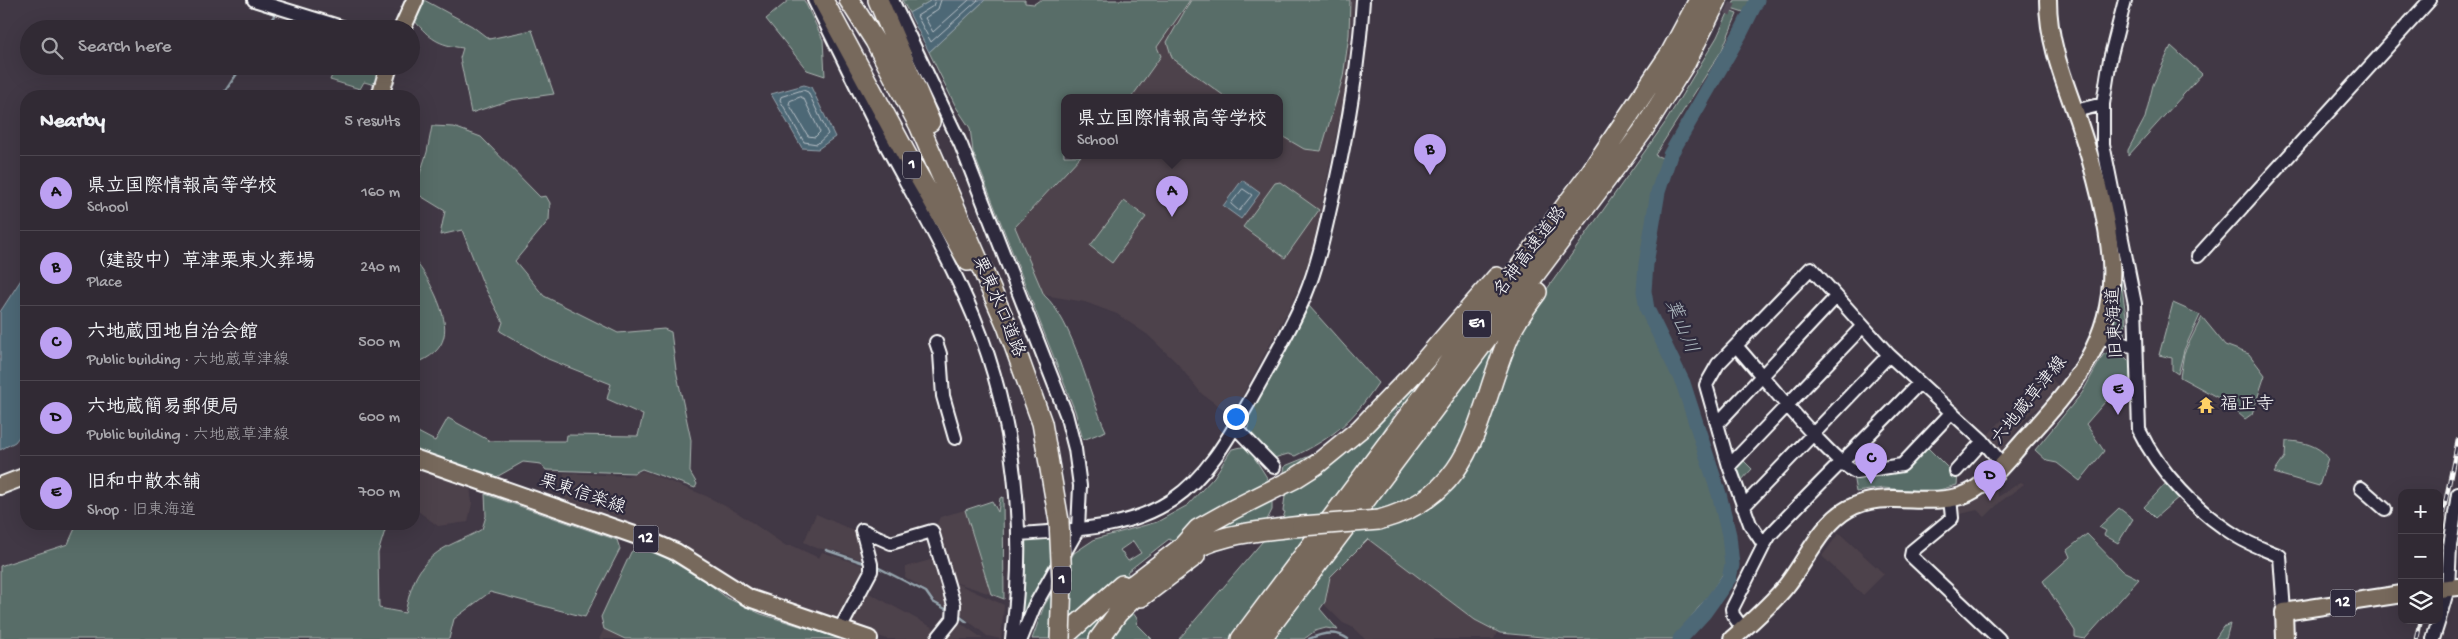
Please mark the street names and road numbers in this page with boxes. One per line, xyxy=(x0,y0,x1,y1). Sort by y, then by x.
road number: 1 xyxy=(903,152,921,178)
street label: 名神高速道路 xyxy=(1489,202,1572,301)
street label: 栗東水口道路 xyxy=(967,253,1030,361)
street label: 旧東海道 xyxy=(2103,286,2128,360)
road number: E1 xyxy=(1463,310,1491,338)
street label: 六地蔵草津線 xyxy=(1987,352,2072,450)
street label: 栗東信楽線 xyxy=(536,469,628,520)
road number: 12 xyxy=(634,526,658,552)
road number: 1 xyxy=(1053,566,1071,594)
road number: 12 xyxy=(2330,590,2356,616)

